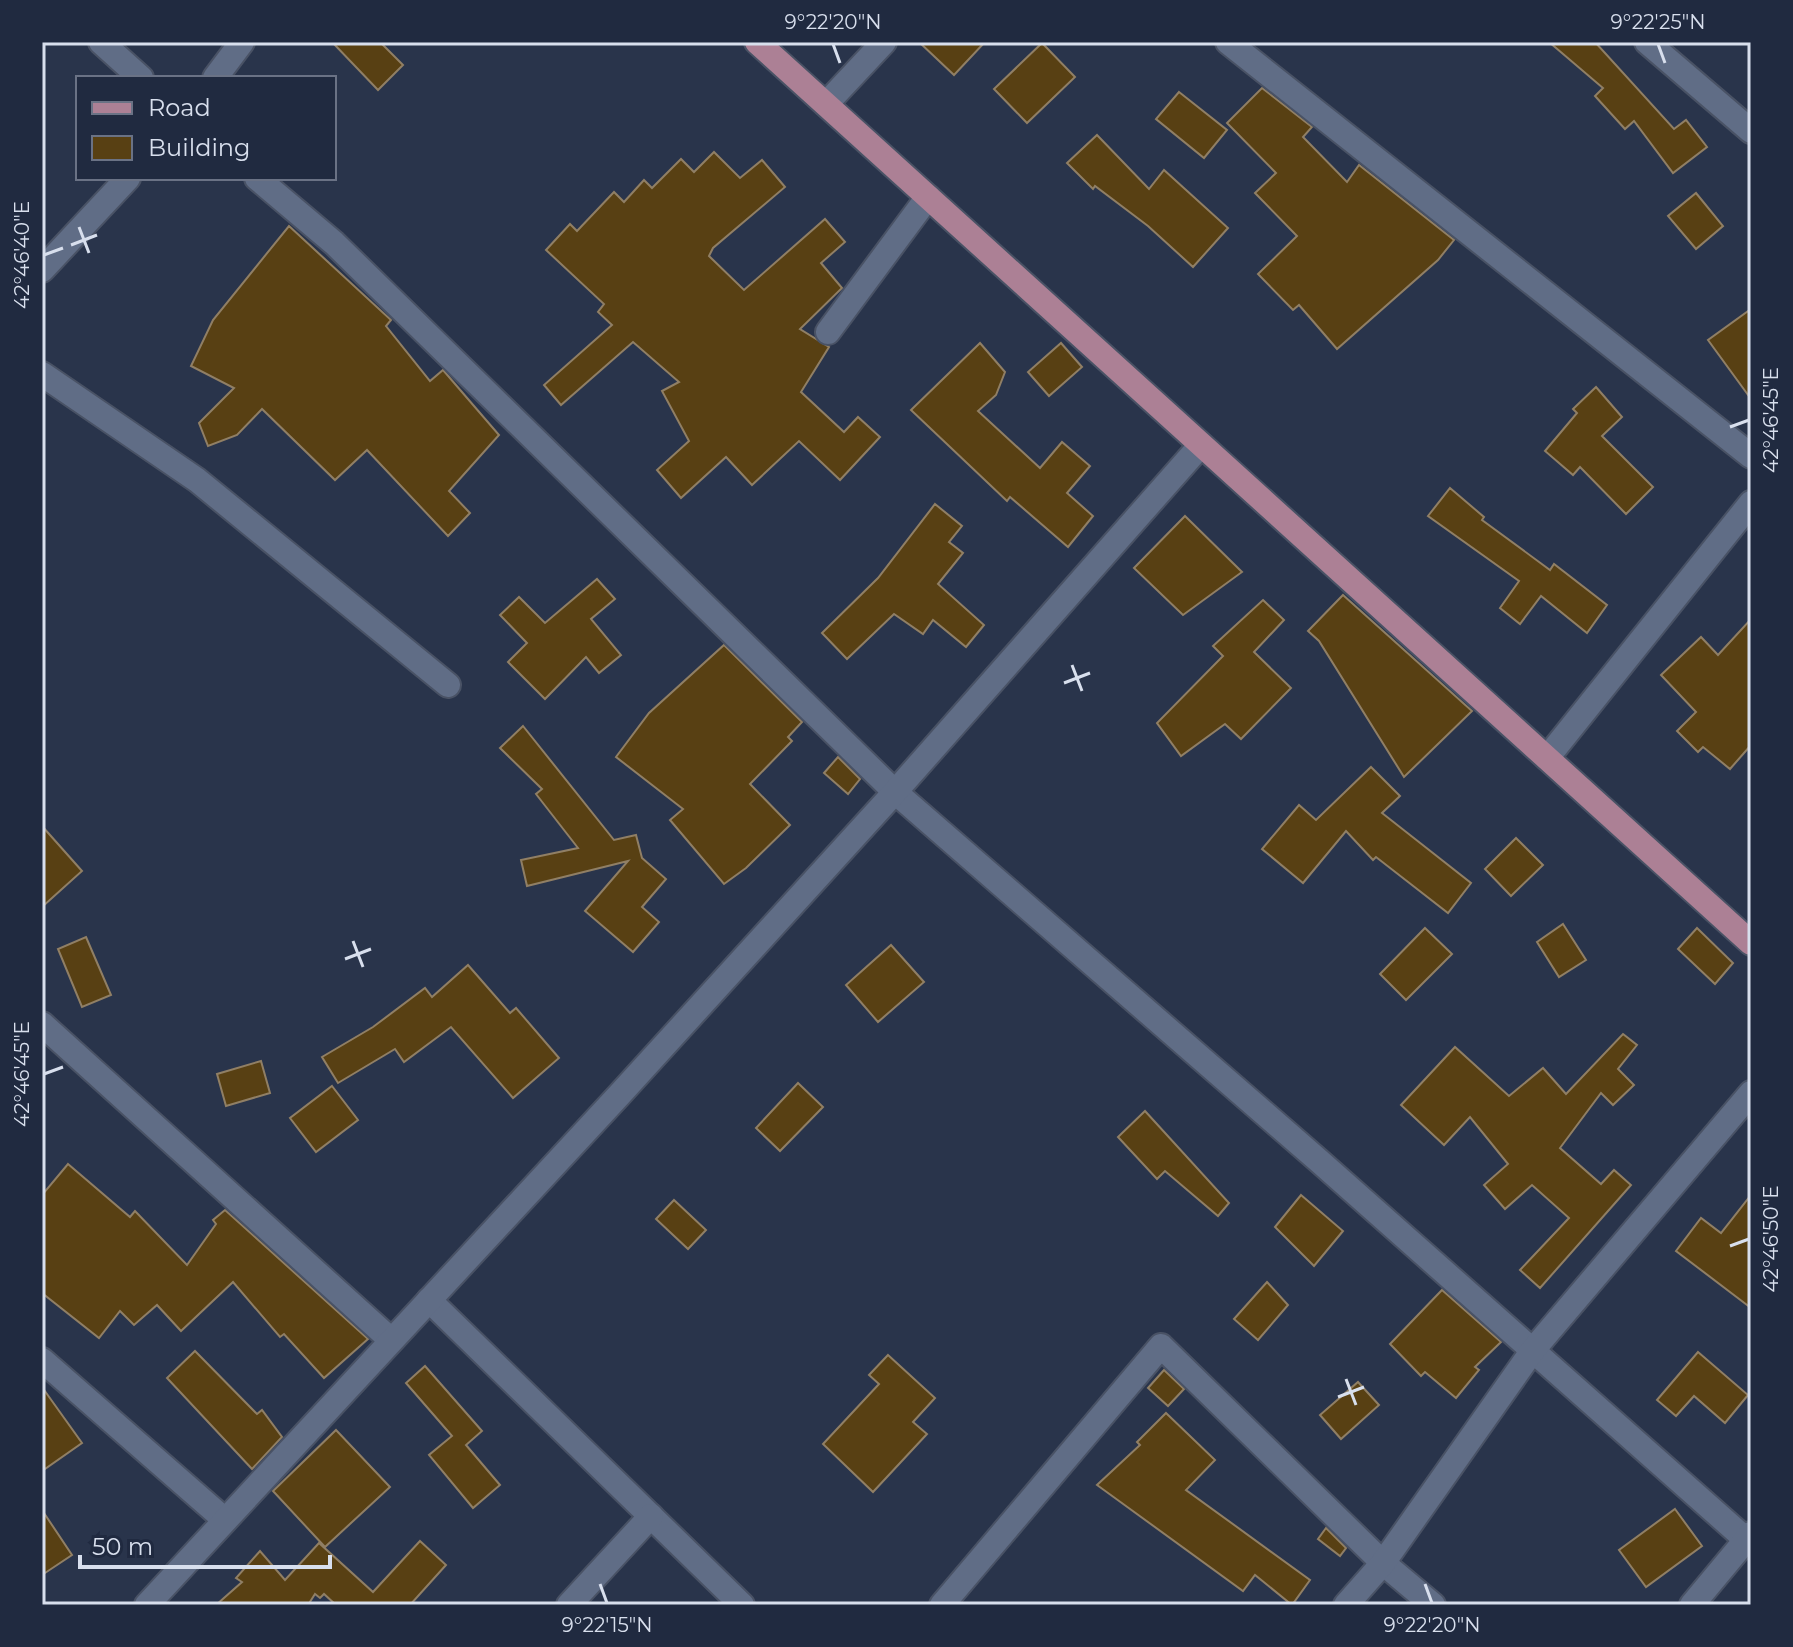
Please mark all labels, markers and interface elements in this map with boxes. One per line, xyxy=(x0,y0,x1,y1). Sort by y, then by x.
text: 9°22'20"N xyxy=(785,10,881,34)
text: 9°22'25"N xyxy=(1611,10,1705,34)
legend xyxy=(76,76,336,180)
text: Road xyxy=(148,93,211,122)
text: Building xyxy=(148,133,251,162)
text: 42°46'40"E xyxy=(10,201,34,309)
text: 42°46'45"E xyxy=(1759,367,1783,473)
text: 42°46'45"E xyxy=(10,1021,34,1127)
text: 42°46'50"E xyxy=(1759,1185,1783,1293)
scale bar xyxy=(80,1519,330,1569)
text: 50 m xyxy=(92,1532,153,1561)
text: 9°22'15"N xyxy=(561,1613,653,1637)
text: 9°22'20"N xyxy=(1384,1613,1480,1637)

